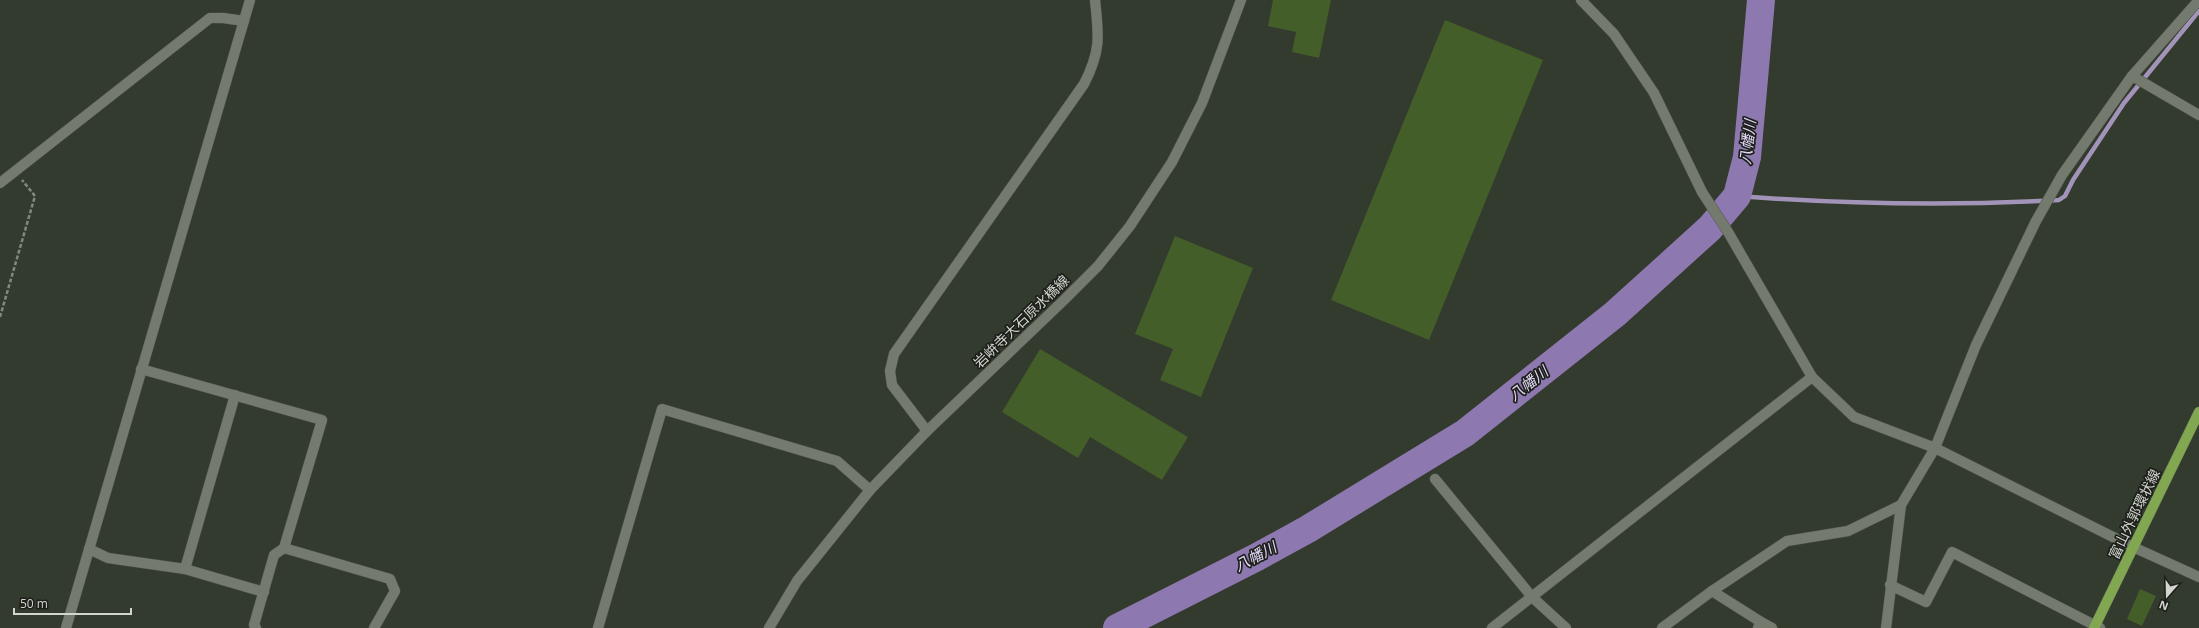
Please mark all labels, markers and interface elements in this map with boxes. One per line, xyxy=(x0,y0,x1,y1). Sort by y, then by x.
water label: 八幡川 xyxy=(1734,116,1760,166)
street label: 岩峅寺大石原水橋線 xyxy=(969,270,1073,372)
water label: 八幡川 xyxy=(1504,360,1553,405)
street label: 富山外郭環状線 xyxy=(2104,466,2164,562)
water label: 八幡川 xyxy=(1230,536,1281,575)
north arrow xyxy=(2147,576,2187,616)
scale bar xyxy=(14,590,131,616)
text: 50 m xyxy=(20,595,48,612)
text: N xyxy=(2157,597,2170,614)

